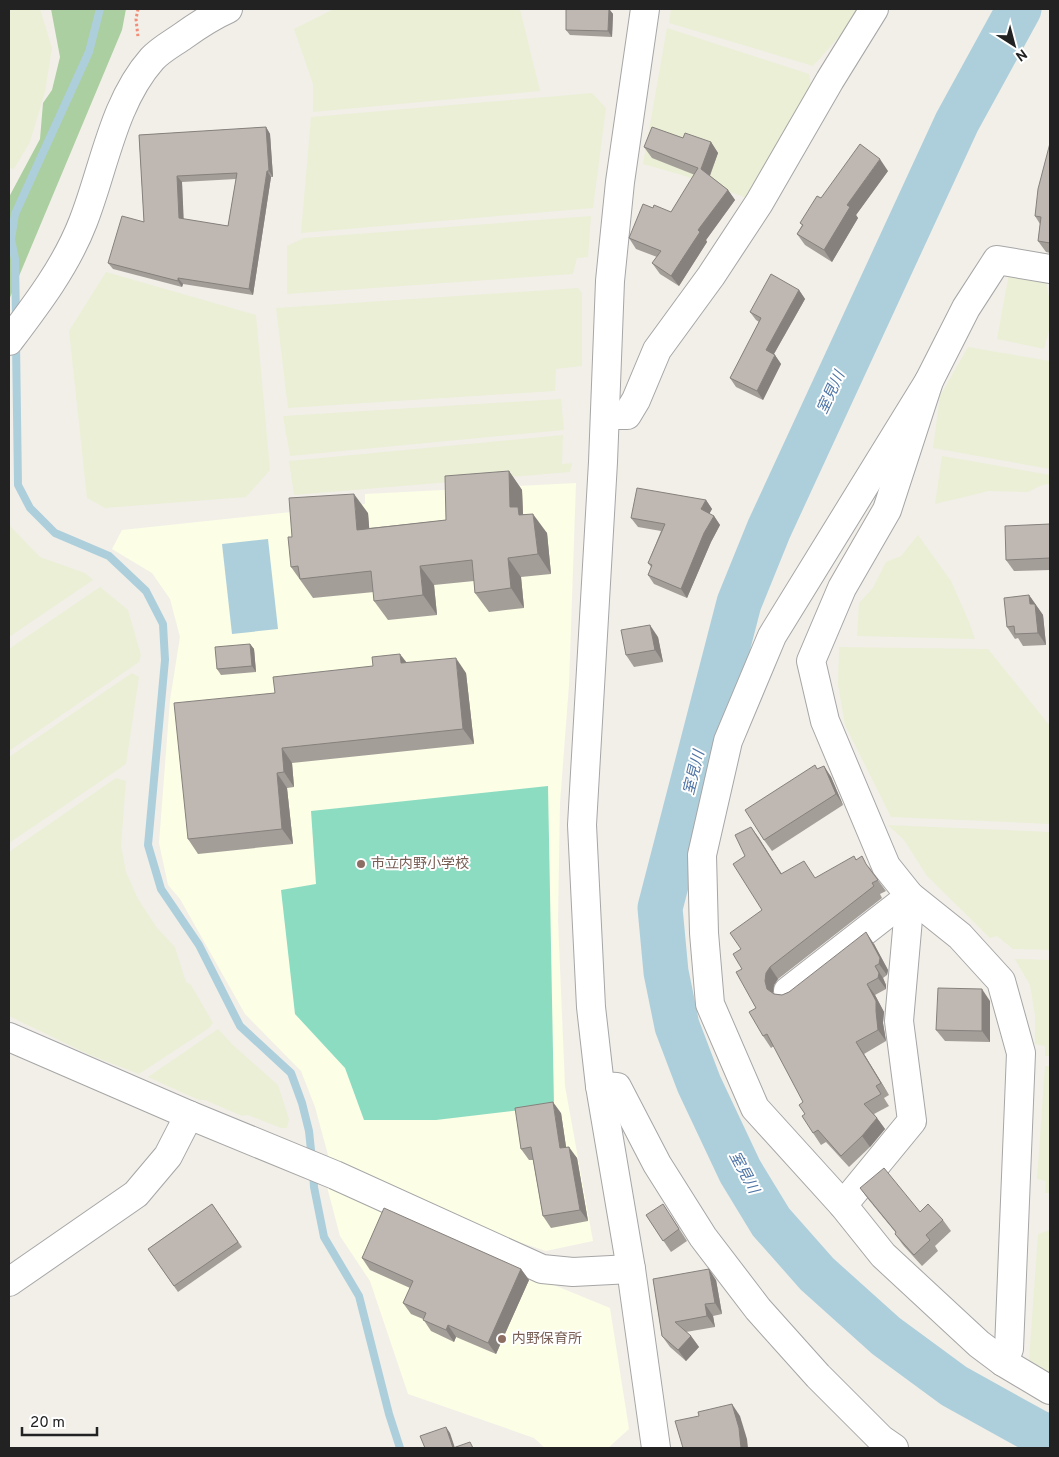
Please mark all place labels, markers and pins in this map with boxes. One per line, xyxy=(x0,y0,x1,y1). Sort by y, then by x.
place label: 市立内野小学校 xyxy=(371,856,469,873)
marker: 市立内野小学校 xyxy=(355,858,367,870)
place label: 内野保育所 xyxy=(512,1331,582,1348)
marker: 内野保育所 xyxy=(496,1333,508,1345)

